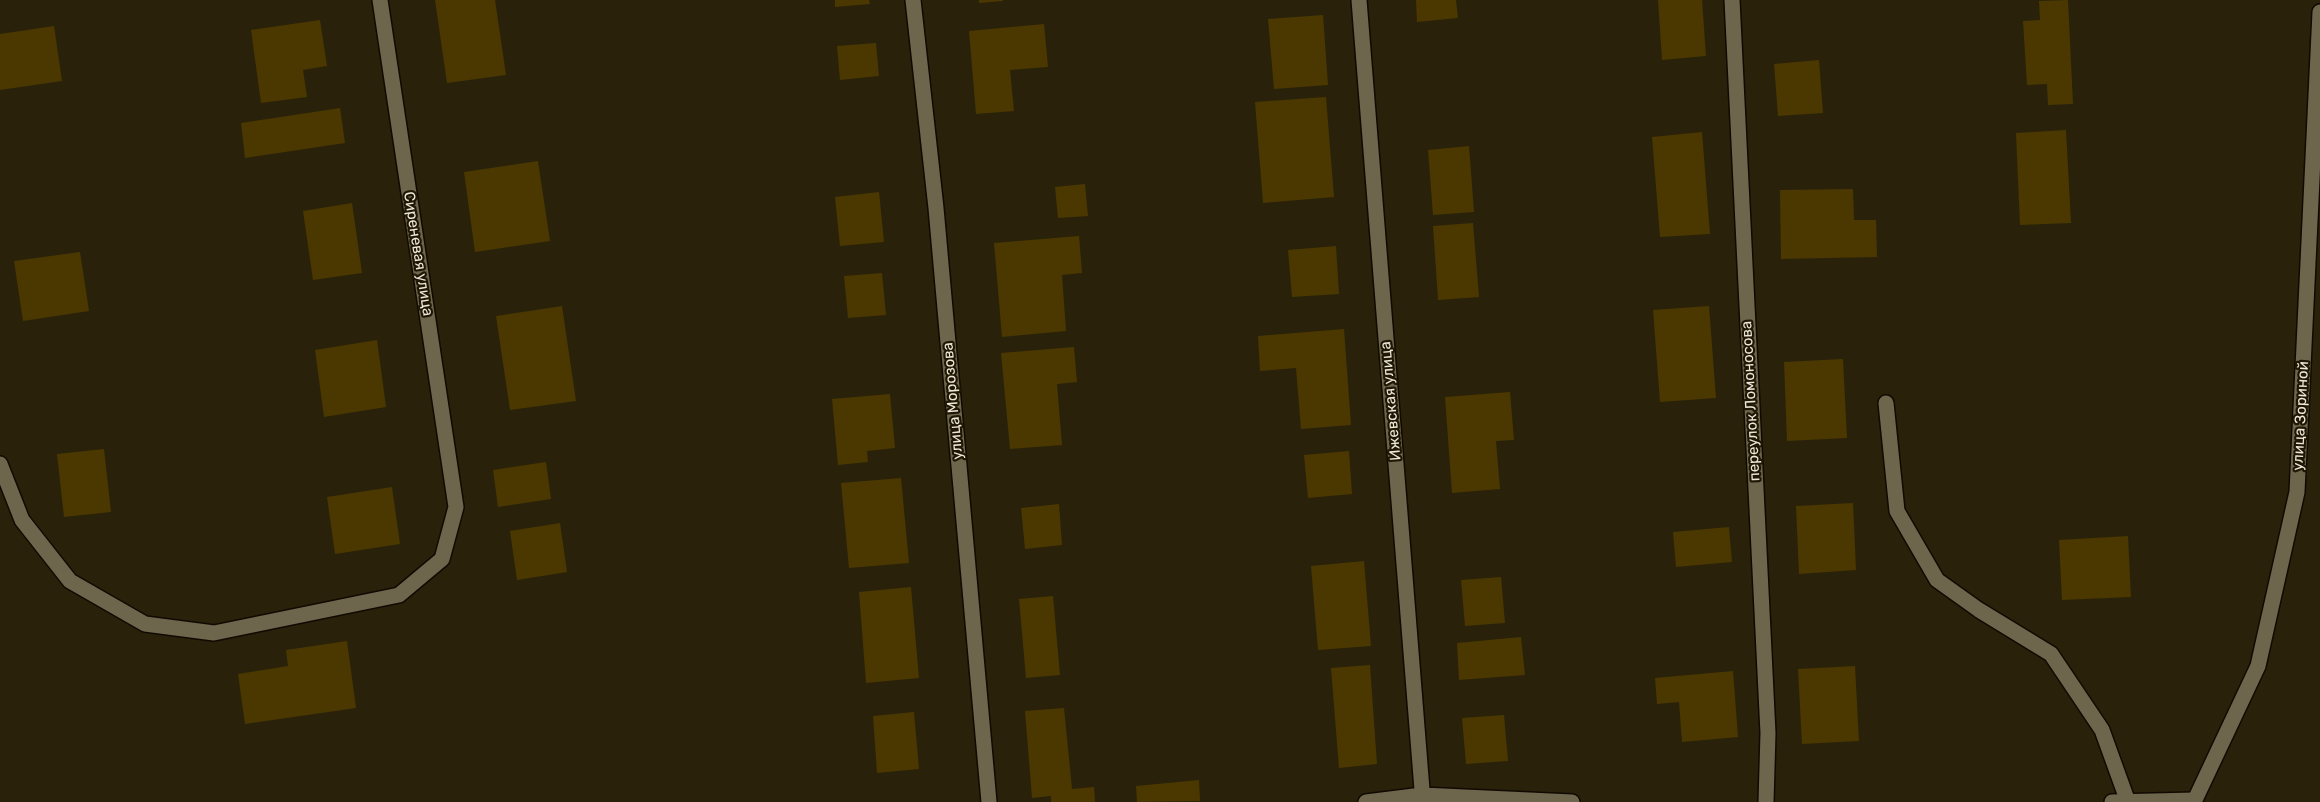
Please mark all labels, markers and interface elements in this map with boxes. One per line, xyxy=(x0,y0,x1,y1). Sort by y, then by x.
street label: Сиреневая улица xyxy=(399,191,437,317)
street label: переулок Ломоносова xyxy=(1738,320,1764,482)
street label: Ижевская улица xyxy=(1377,341,1405,461)
street label: улица Морозова xyxy=(939,342,967,460)
street label: улица Зориной xyxy=(2289,361,2313,471)

